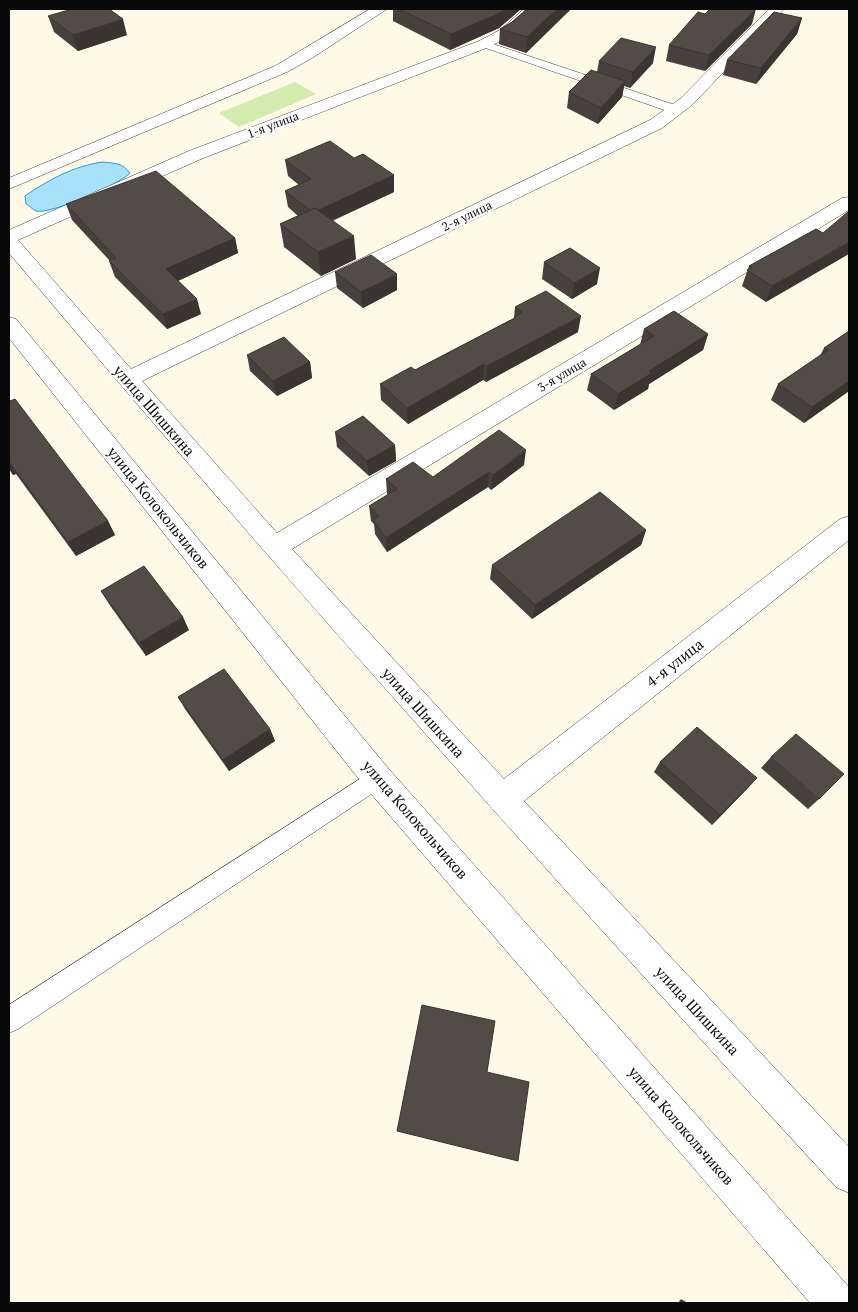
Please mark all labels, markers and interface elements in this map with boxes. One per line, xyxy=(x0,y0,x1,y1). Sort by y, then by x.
street label: 1-я улица xyxy=(245,108,301,141)
street label: 2-я улица xyxy=(439,197,494,234)
street label: 3-я улица xyxy=(535,354,589,395)
street label: улица Шишкина xyxy=(109,360,200,460)
street label: улица Колокольчиков xyxy=(103,442,214,572)
street label: 4-я улица xyxy=(642,633,707,691)
street label: улица Шишкина xyxy=(377,662,470,762)
street label: улица Колокольчиков xyxy=(358,755,473,883)
street label: улица Шишкина xyxy=(651,961,744,1059)
street label: улица Колокольчиков xyxy=(624,1061,739,1189)

